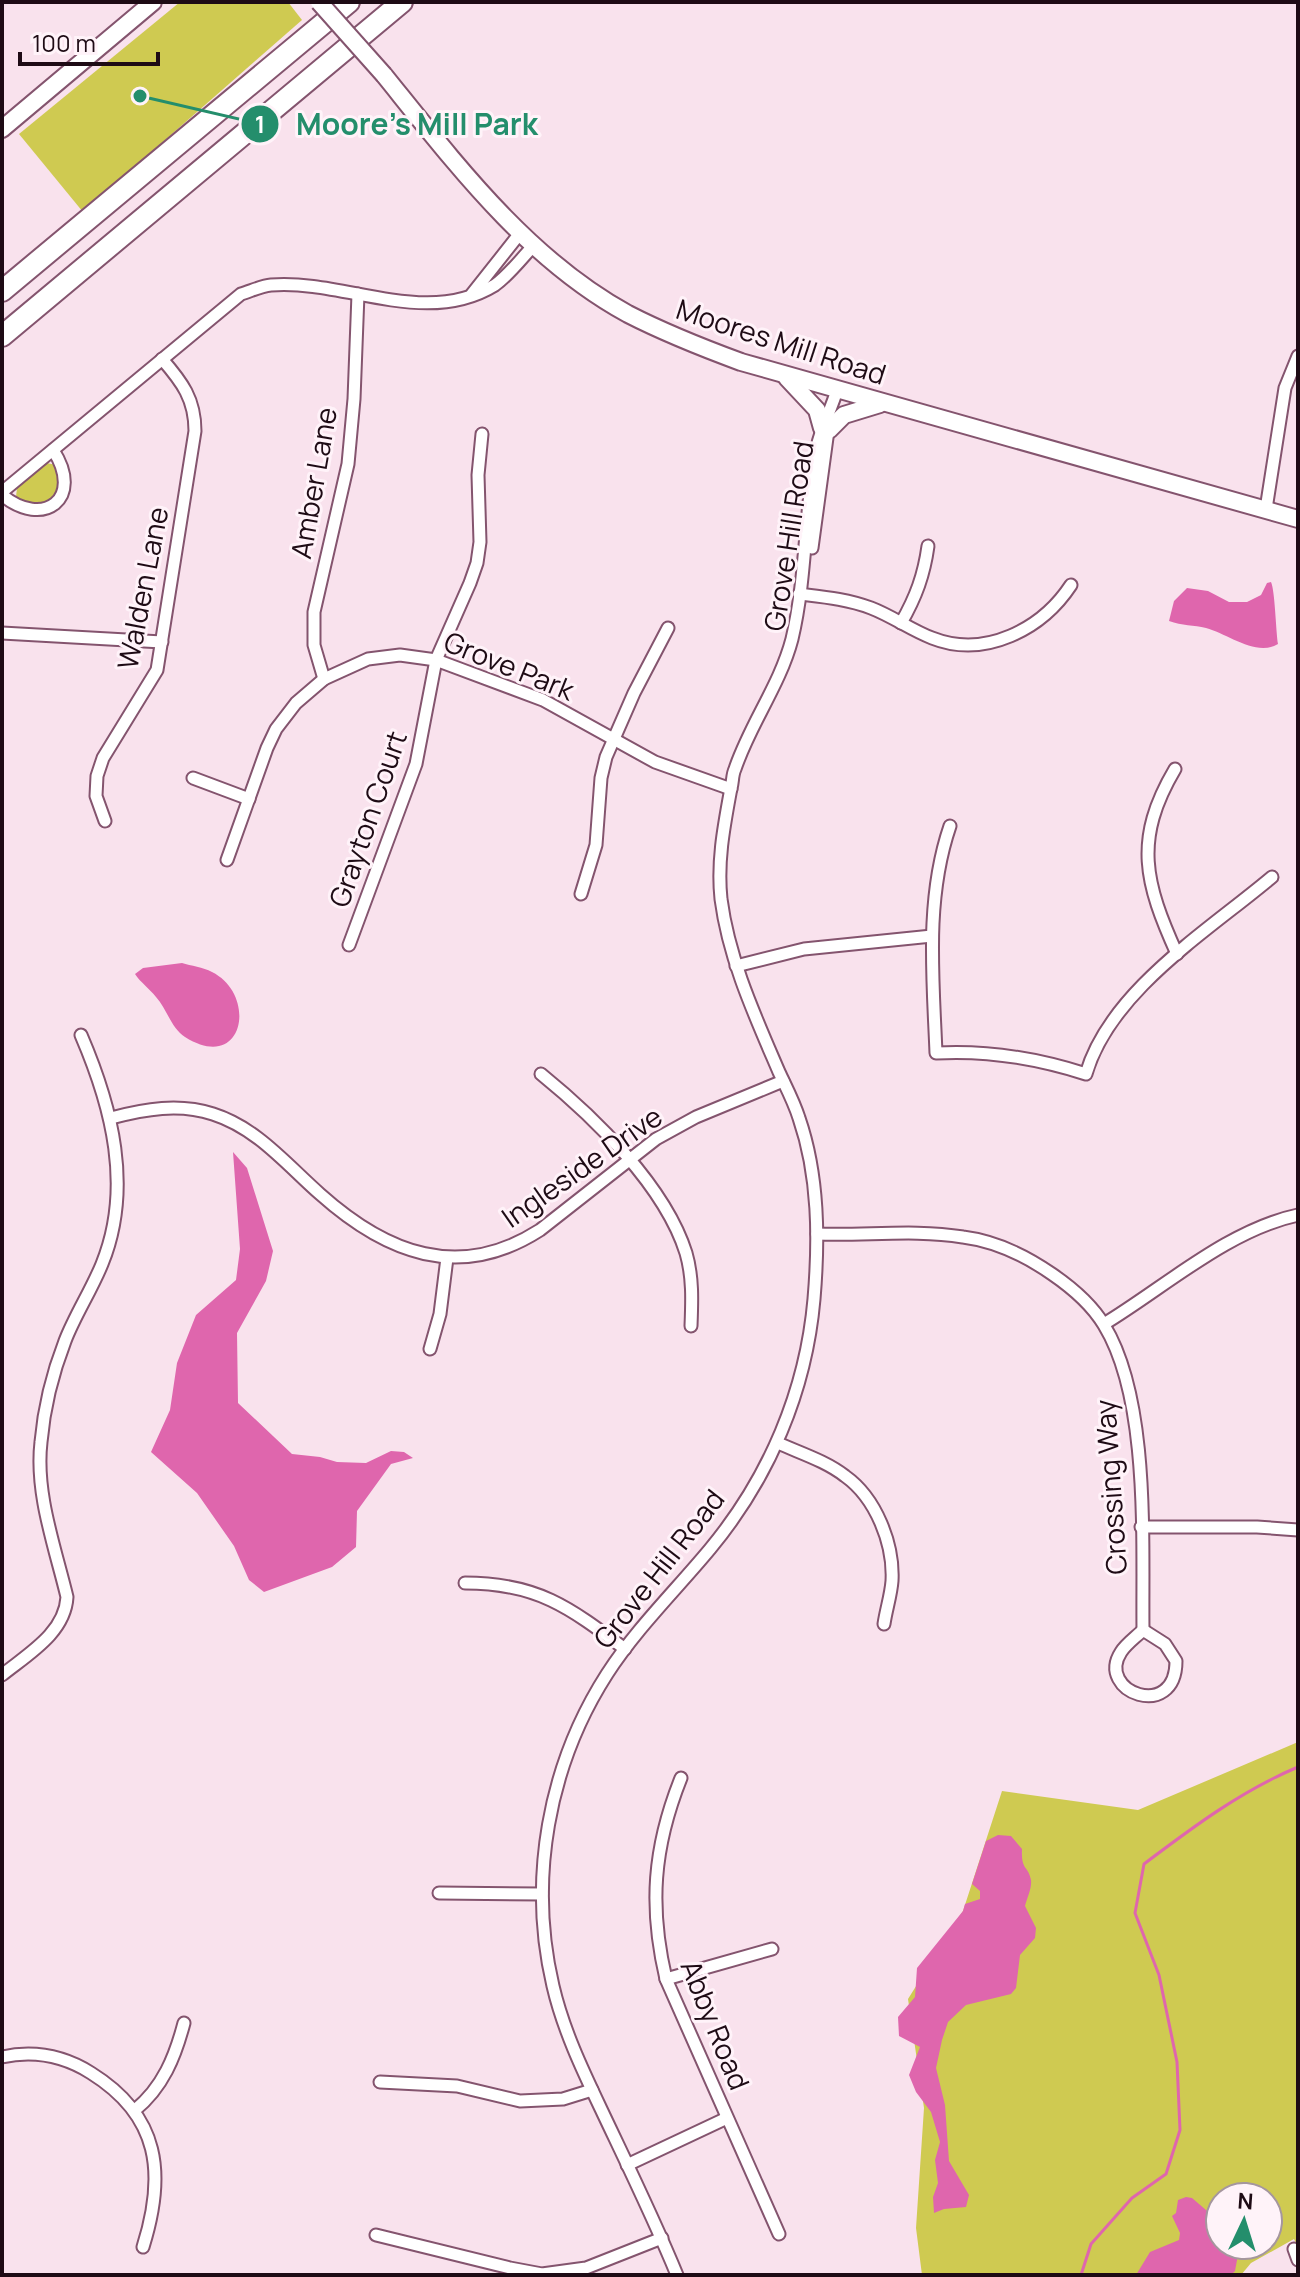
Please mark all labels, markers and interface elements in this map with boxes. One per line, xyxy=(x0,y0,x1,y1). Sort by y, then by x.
scale bar xyxy=(20,16,158,66)
text: 100 m xyxy=(32,26,96,59)
callout: Moore’s Mill Park xyxy=(240,97,554,151)
text: Moore’s Mill Park xyxy=(296,103,539,144)
text: 1 xyxy=(255,107,265,140)
street label: Moores Mill Road xyxy=(672,289,891,393)
street label: Amber Lane xyxy=(281,404,345,561)
street label: Grove Hill Road xyxy=(754,438,822,634)
street label: Walden Lane xyxy=(108,503,176,672)
street label: Grove Park xyxy=(439,622,581,709)
street label: Grayton Court xyxy=(319,726,415,912)
street label: Ingleside Drive xyxy=(494,1097,669,1236)
street label: Crossing Way xyxy=(1085,1398,1135,1576)
street label: Grove Hill Road xyxy=(584,1481,732,1656)
street label: Abby Road xyxy=(673,1954,759,2095)
north arrow xyxy=(1204,2181,1284,2261)
text: N xyxy=(1236,2186,1254,2217)

